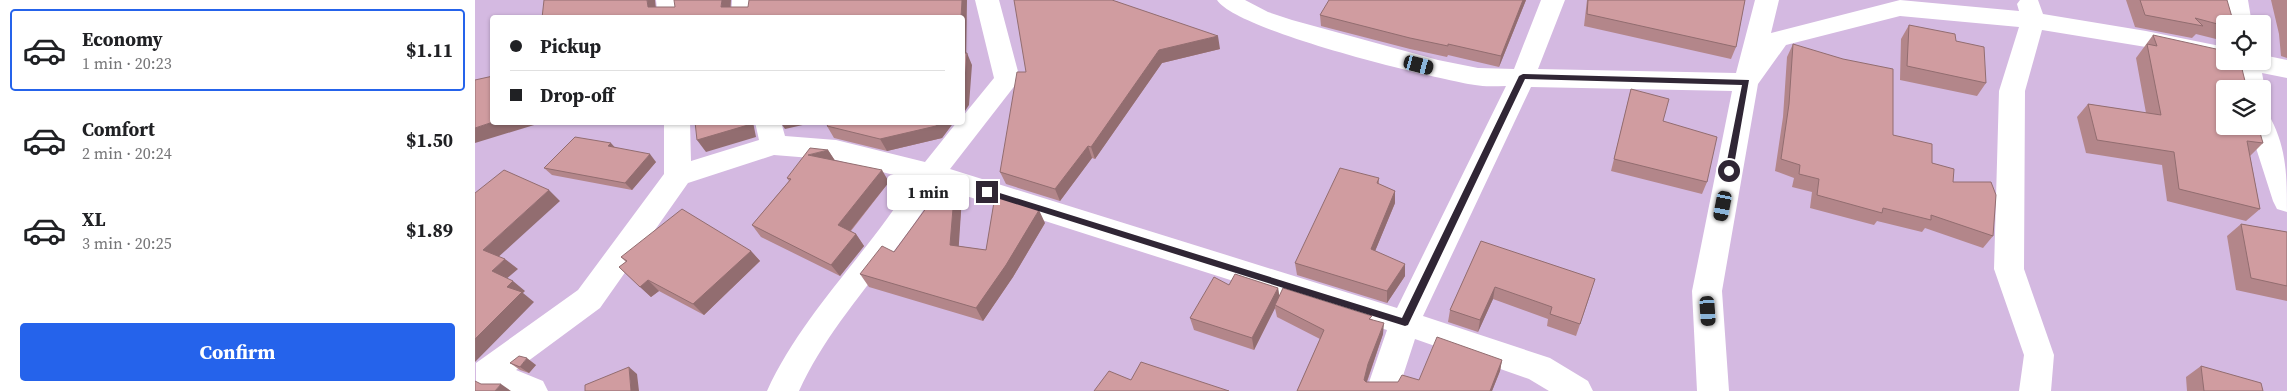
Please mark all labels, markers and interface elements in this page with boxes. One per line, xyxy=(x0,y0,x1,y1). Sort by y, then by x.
map controls xyxy=(2216,15,2271,135)
button: locate xyxy=(2216,15,2271,70)
text: Economy xyxy=(82,26,163,52)
icon: car xyxy=(22,28,67,73)
text: Pickup xyxy=(540,33,601,59)
text: $1.11 xyxy=(406,37,453,63)
text: 1 min · 20:23 xyxy=(82,52,172,74)
car xyxy=(1402,54,1435,76)
button: layers xyxy=(2216,80,2271,135)
text: Drop-off xyxy=(540,82,614,108)
text: Comfort xyxy=(82,116,155,142)
icon: car xyxy=(22,118,67,163)
text: $1.50 xyxy=(406,127,453,153)
text: 2 min · 20:24 xyxy=(82,142,172,164)
route start xyxy=(1718,160,1740,182)
callout: 1 min xyxy=(887,174,969,210)
text: 1 min xyxy=(907,181,949,203)
route end xyxy=(976,181,998,203)
car xyxy=(1712,190,1733,222)
text: XL xyxy=(82,206,105,232)
icon: car xyxy=(22,208,67,253)
text: $1.89 xyxy=(406,217,453,243)
text: 3 min · 20:25 xyxy=(82,232,172,254)
car xyxy=(1699,296,1716,326)
button: Confirm xyxy=(20,323,455,381)

